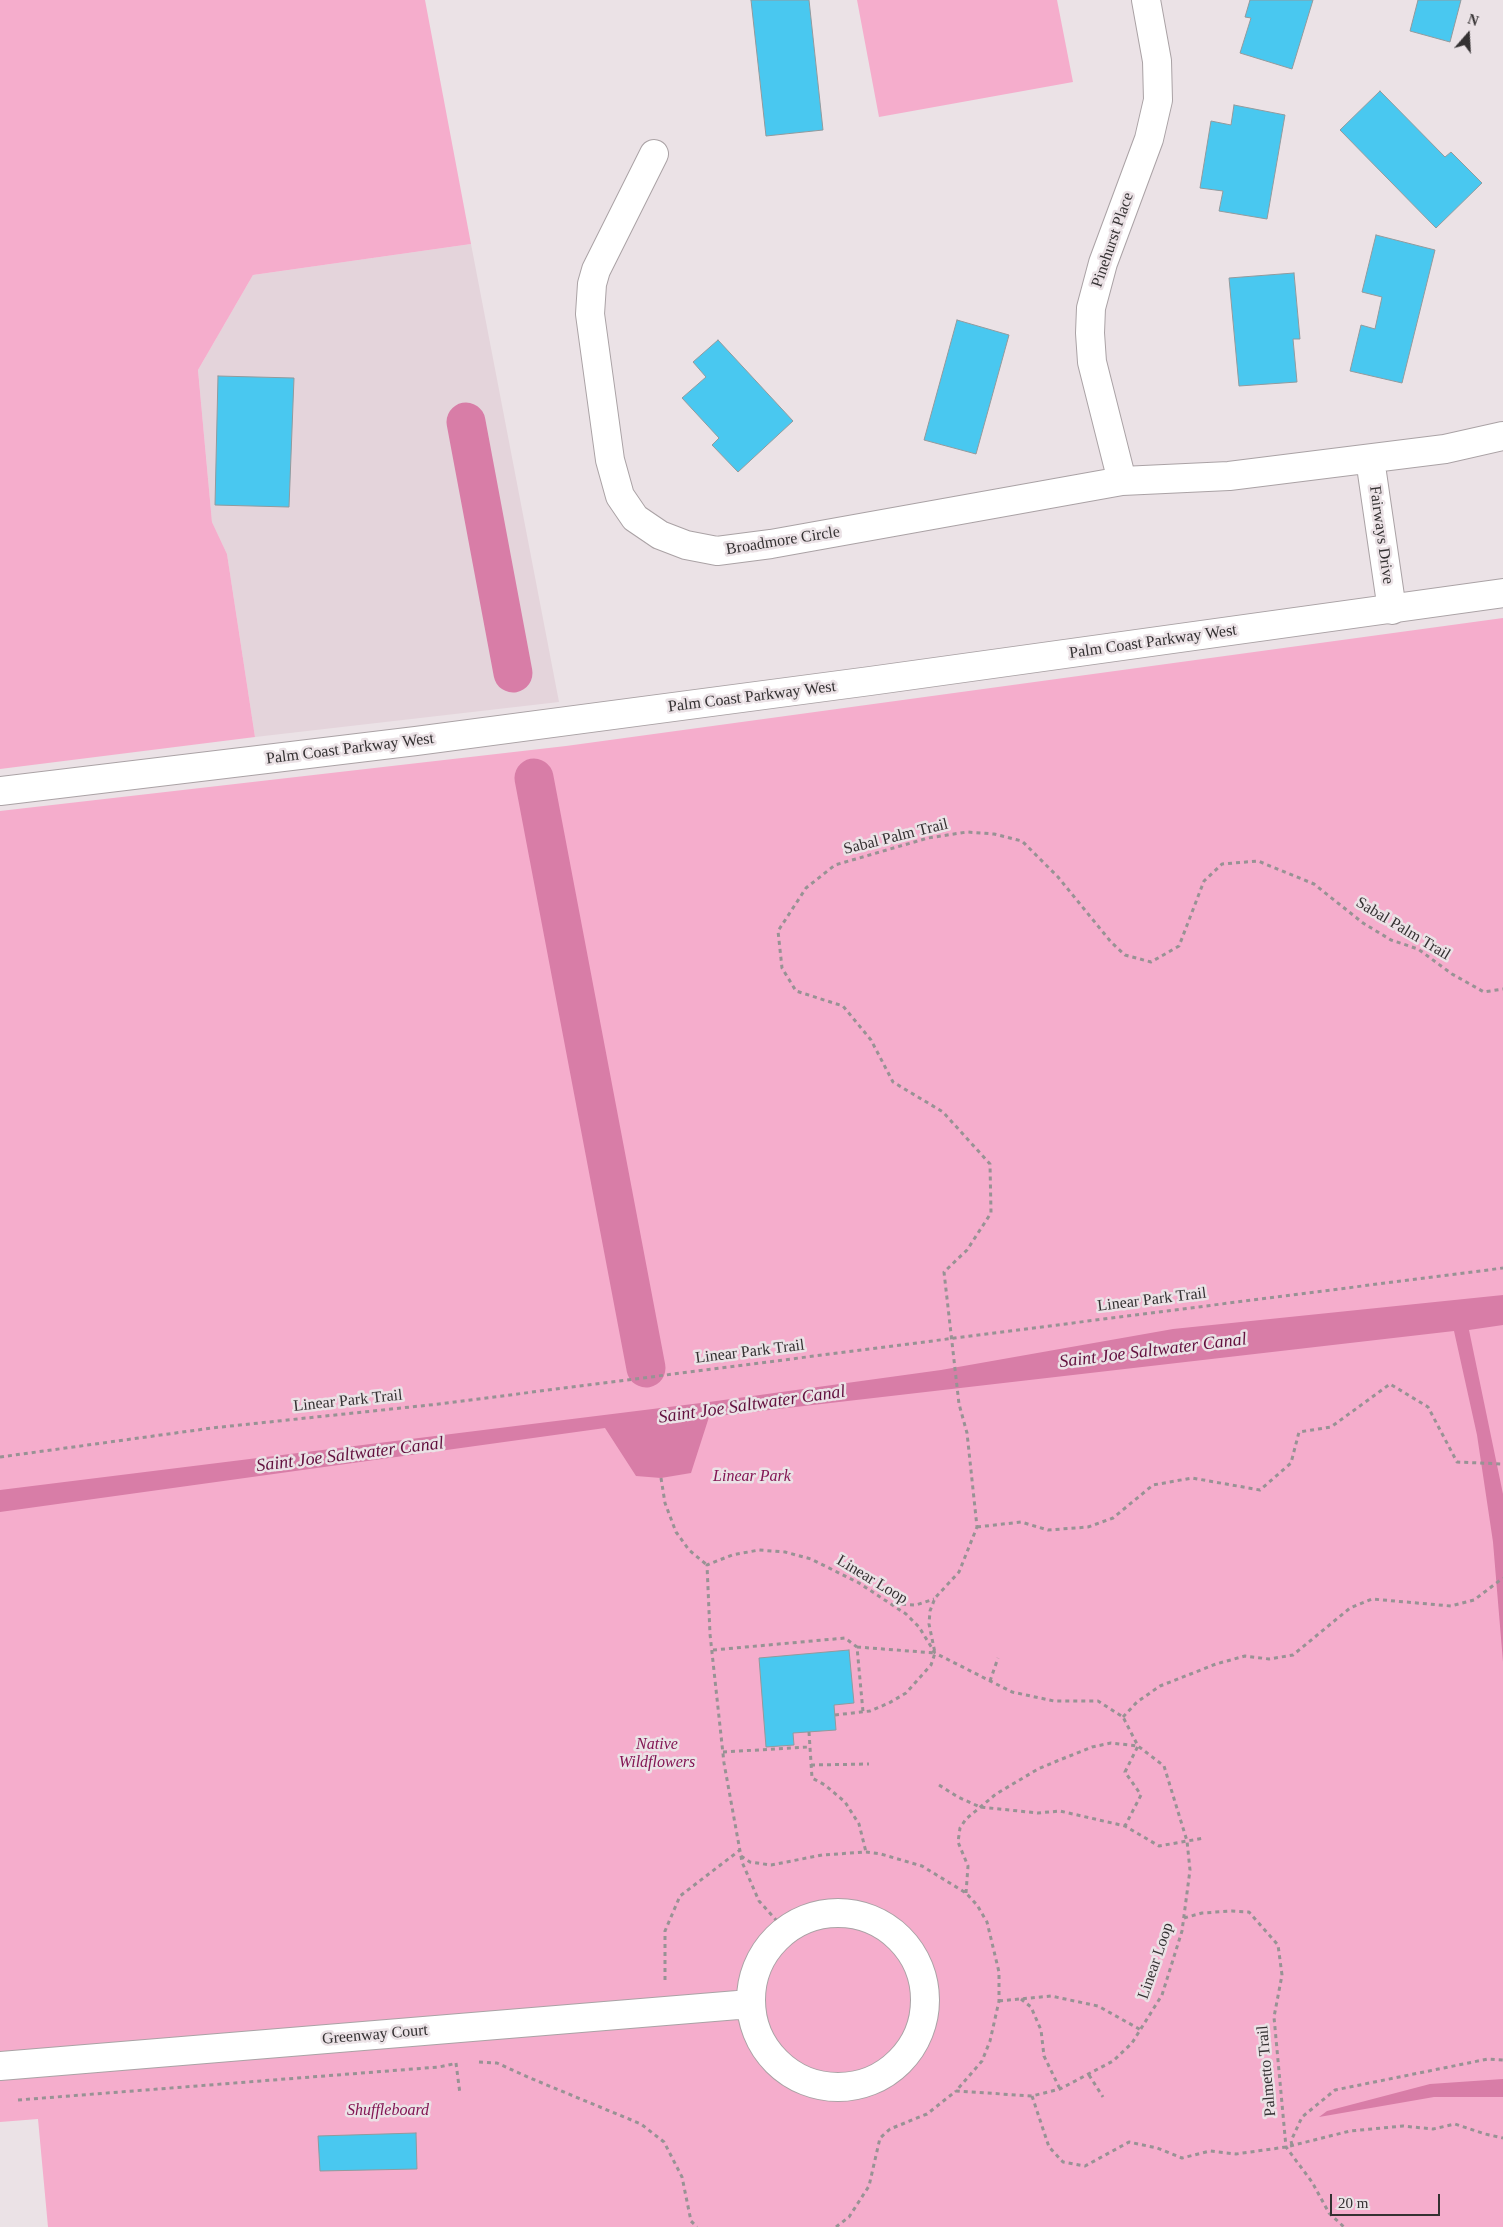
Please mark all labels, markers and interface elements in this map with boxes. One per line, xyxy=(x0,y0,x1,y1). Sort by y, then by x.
north arrow xyxy=(1443,10,1493,60)
text: N xyxy=(1466,12,1480,29)
street label: Pinehurst Place xyxy=(1088,190,1138,290)
street label: Fairways Drive xyxy=(1365,485,1397,585)
street label: Broadmore Circle xyxy=(725,523,841,559)
street label: Palm Coast Parkway West xyxy=(1068,621,1238,663)
street label: Palm Coast Parkway West xyxy=(667,677,837,717)
street label: Palm Coast Parkway West xyxy=(265,729,435,769)
street label: Sabal Palm Trail xyxy=(842,815,950,859)
street label: Sabal Palm Trail xyxy=(1352,893,1454,965)
street label: Linear Park Trail xyxy=(1096,1284,1208,1316)
water label: Saint Joe Saltwater Canal xyxy=(1058,1329,1248,1373)
street label: Linear Park Trail xyxy=(694,1336,806,1368)
water label: Saint Joe Saltwater Canal xyxy=(657,1381,847,1429)
street label: Linear Park Trail xyxy=(292,1386,404,1416)
water label: Saint Joe Saltwater Canal xyxy=(255,1433,445,1477)
park label: Linear Park xyxy=(713,1467,791,1487)
street label: Linear Loop xyxy=(833,1551,911,1609)
park label: Native Wildflowers xyxy=(619,1735,695,1773)
street label: Linear Loop xyxy=(1134,1920,1178,2002)
street label: Greenway Court xyxy=(321,2021,429,2049)
street label: Palmetto Trail xyxy=(1253,2025,1281,2117)
park label: Shuffleboard xyxy=(347,2101,429,2121)
scale bar xyxy=(1333,2184,1443,2216)
text: 20 m xyxy=(1338,2195,1368,2211)

